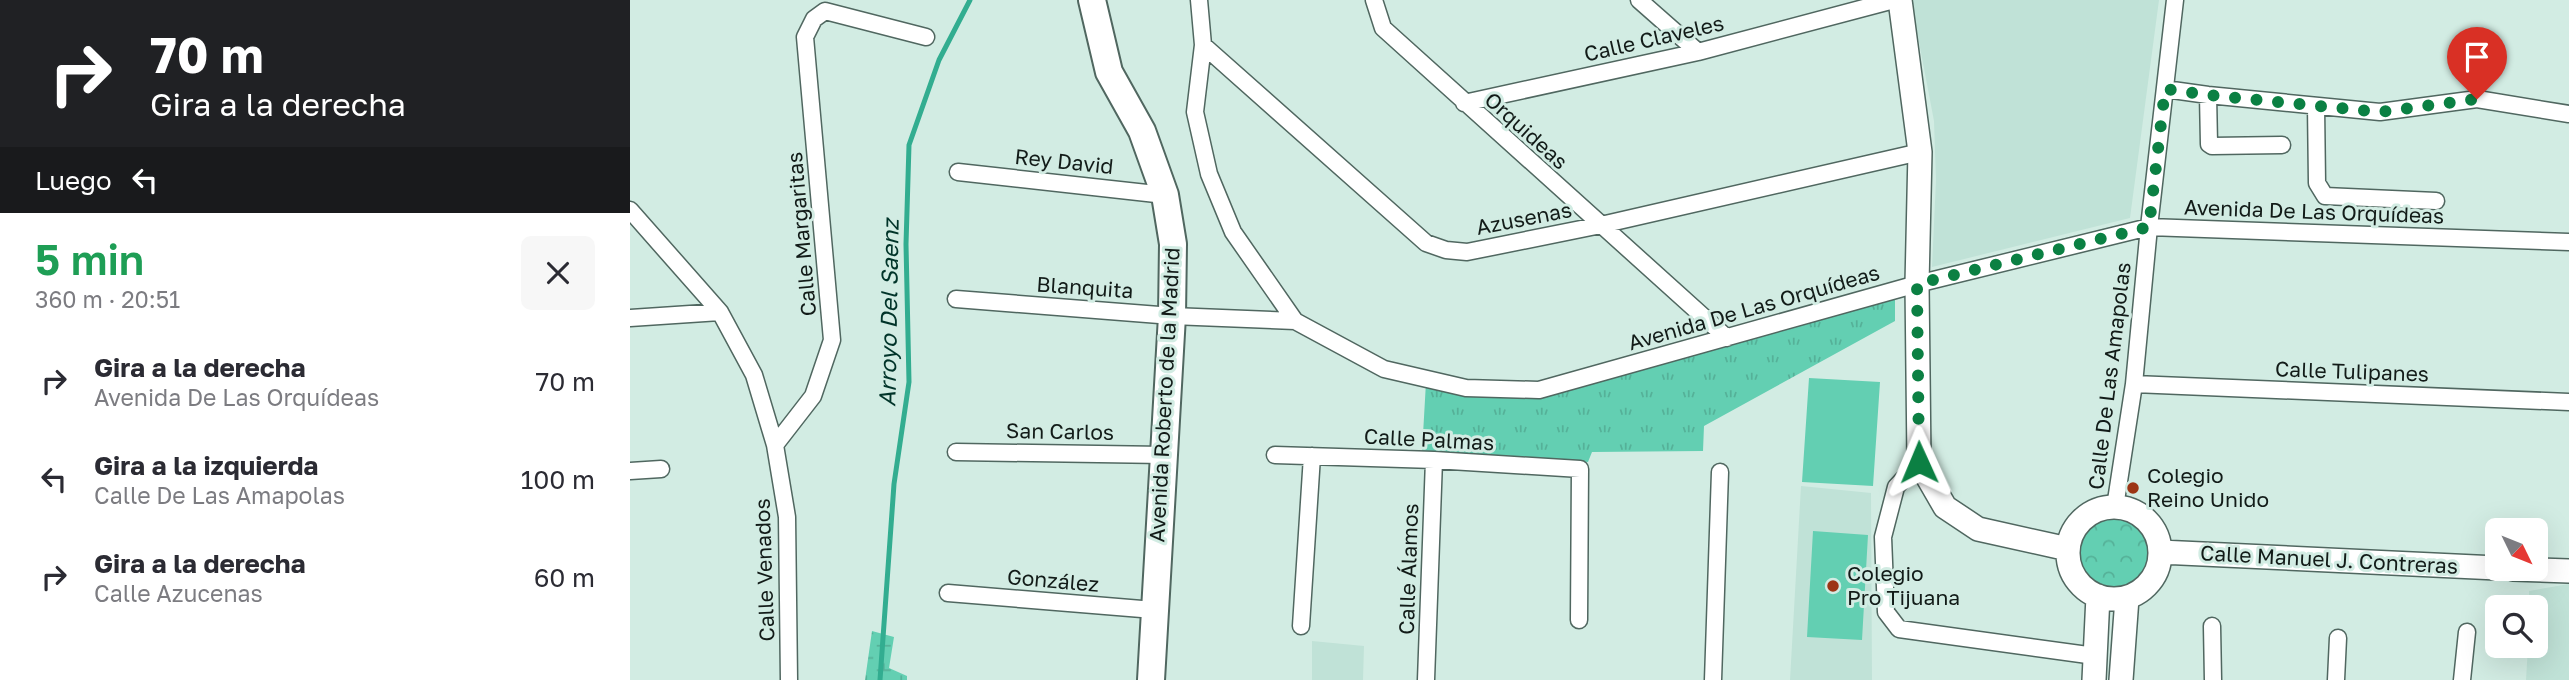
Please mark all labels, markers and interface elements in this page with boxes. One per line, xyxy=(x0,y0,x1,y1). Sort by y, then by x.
street label: Calle Claveles xyxy=(1581,9,1726,67)
text: 70 m xyxy=(150,25,264,84)
pin xyxy=(2447,27,2507,99)
icon: right xyxy=(35,28,126,119)
icon: arrive xyxy=(2458,38,2496,76)
text: Gira a la derecha xyxy=(150,85,406,123)
street label: Orquideas xyxy=(1480,86,1574,174)
street label: Rey David xyxy=(1013,143,1115,179)
street label: Calle Margaritas xyxy=(781,151,821,317)
icon: left xyxy=(126,161,164,199)
text: Luego xyxy=(35,165,112,196)
street label: Avenida De Las Orquídeas xyxy=(2183,193,2445,229)
street label: Azusenas xyxy=(1474,196,1574,240)
water label: Arroyo Del Saenz xyxy=(872,217,904,407)
text: 5 min xyxy=(35,234,144,284)
button: close xyxy=(521,236,595,310)
street label: Avenida Roberto de la Madrid xyxy=(1143,247,1185,543)
street label: Avenida De Las Orquídeas xyxy=(1625,259,1882,355)
street label: Calle De Las Amapolas xyxy=(2082,261,2136,491)
street label: Blanquita xyxy=(1036,271,1134,303)
text: 360 m · 20:51 xyxy=(35,285,180,313)
text: Gira a la derecha xyxy=(94,352,306,383)
street label: Calle Tulipanes xyxy=(2275,355,2429,387)
icon: right xyxy=(35,362,73,400)
text: 70 m xyxy=(536,366,595,397)
text: Avenida De Las Orquídeas xyxy=(94,383,379,411)
street label: San Carlos xyxy=(1006,417,1114,445)
street label: Calle Palmas xyxy=(1363,423,1495,455)
position arrow xyxy=(1882,425,1956,499)
text: Gira a la izquierda xyxy=(94,450,318,481)
icon: left xyxy=(35,460,73,498)
place label: Colegio Reino Unido xyxy=(2147,462,2269,512)
text: 100 m xyxy=(521,464,595,495)
marker: Colegio Reino Unido xyxy=(2125,480,2141,496)
text: Calle De Las Amapolas xyxy=(94,481,345,509)
street label: Calle Venados xyxy=(749,498,779,642)
street label: Calle Álamos xyxy=(1393,503,1423,635)
north arrow xyxy=(2485,518,2548,581)
map controls xyxy=(2485,518,2548,658)
street label: Calle Manuel J. Contreras xyxy=(2199,539,2459,579)
text: Gira a la derecha xyxy=(94,548,306,579)
icon: right xyxy=(35,558,73,596)
place label: Colegio Pro Tijuana xyxy=(1847,560,1960,610)
text: 60 m xyxy=(534,562,595,593)
street label: González xyxy=(1006,563,1100,597)
marker: Colegio Pro Tijuana xyxy=(1825,578,1841,594)
text: Calle Azucenas xyxy=(94,579,263,607)
button: search xyxy=(2485,595,2548,658)

